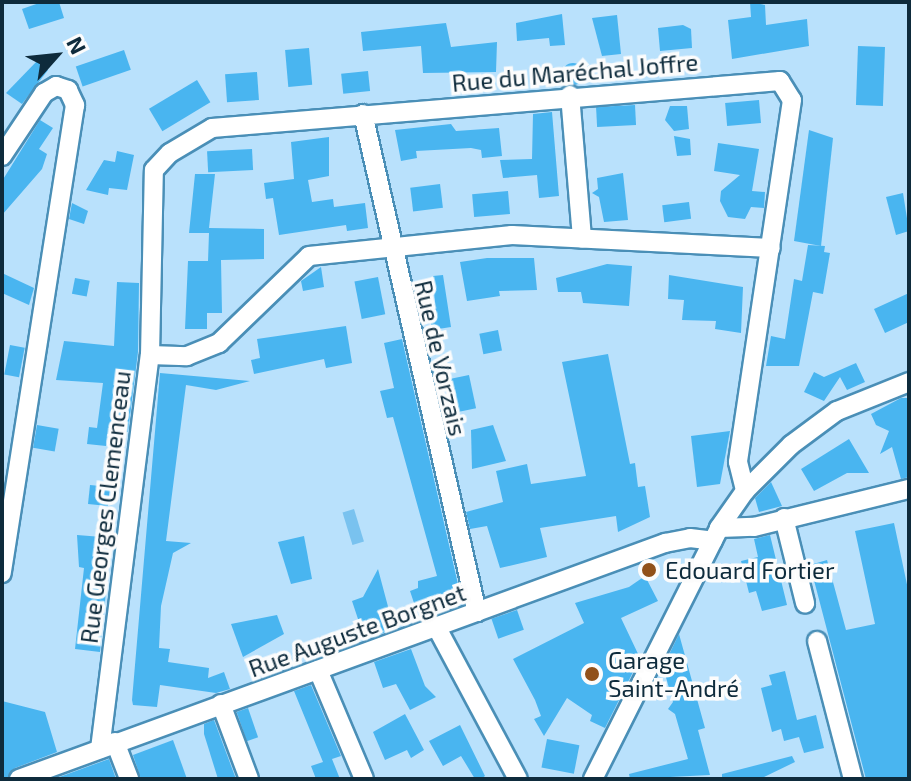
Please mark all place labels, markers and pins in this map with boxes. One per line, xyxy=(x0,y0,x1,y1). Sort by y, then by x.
place label: Edouard Fortier xyxy=(665,556,835,584)
marker: Edouard Fortier xyxy=(640,561,658,579)
place label: Garage Saint-André xyxy=(608,646,739,702)
marker: Garage Saint-André xyxy=(583,665,601,683)

